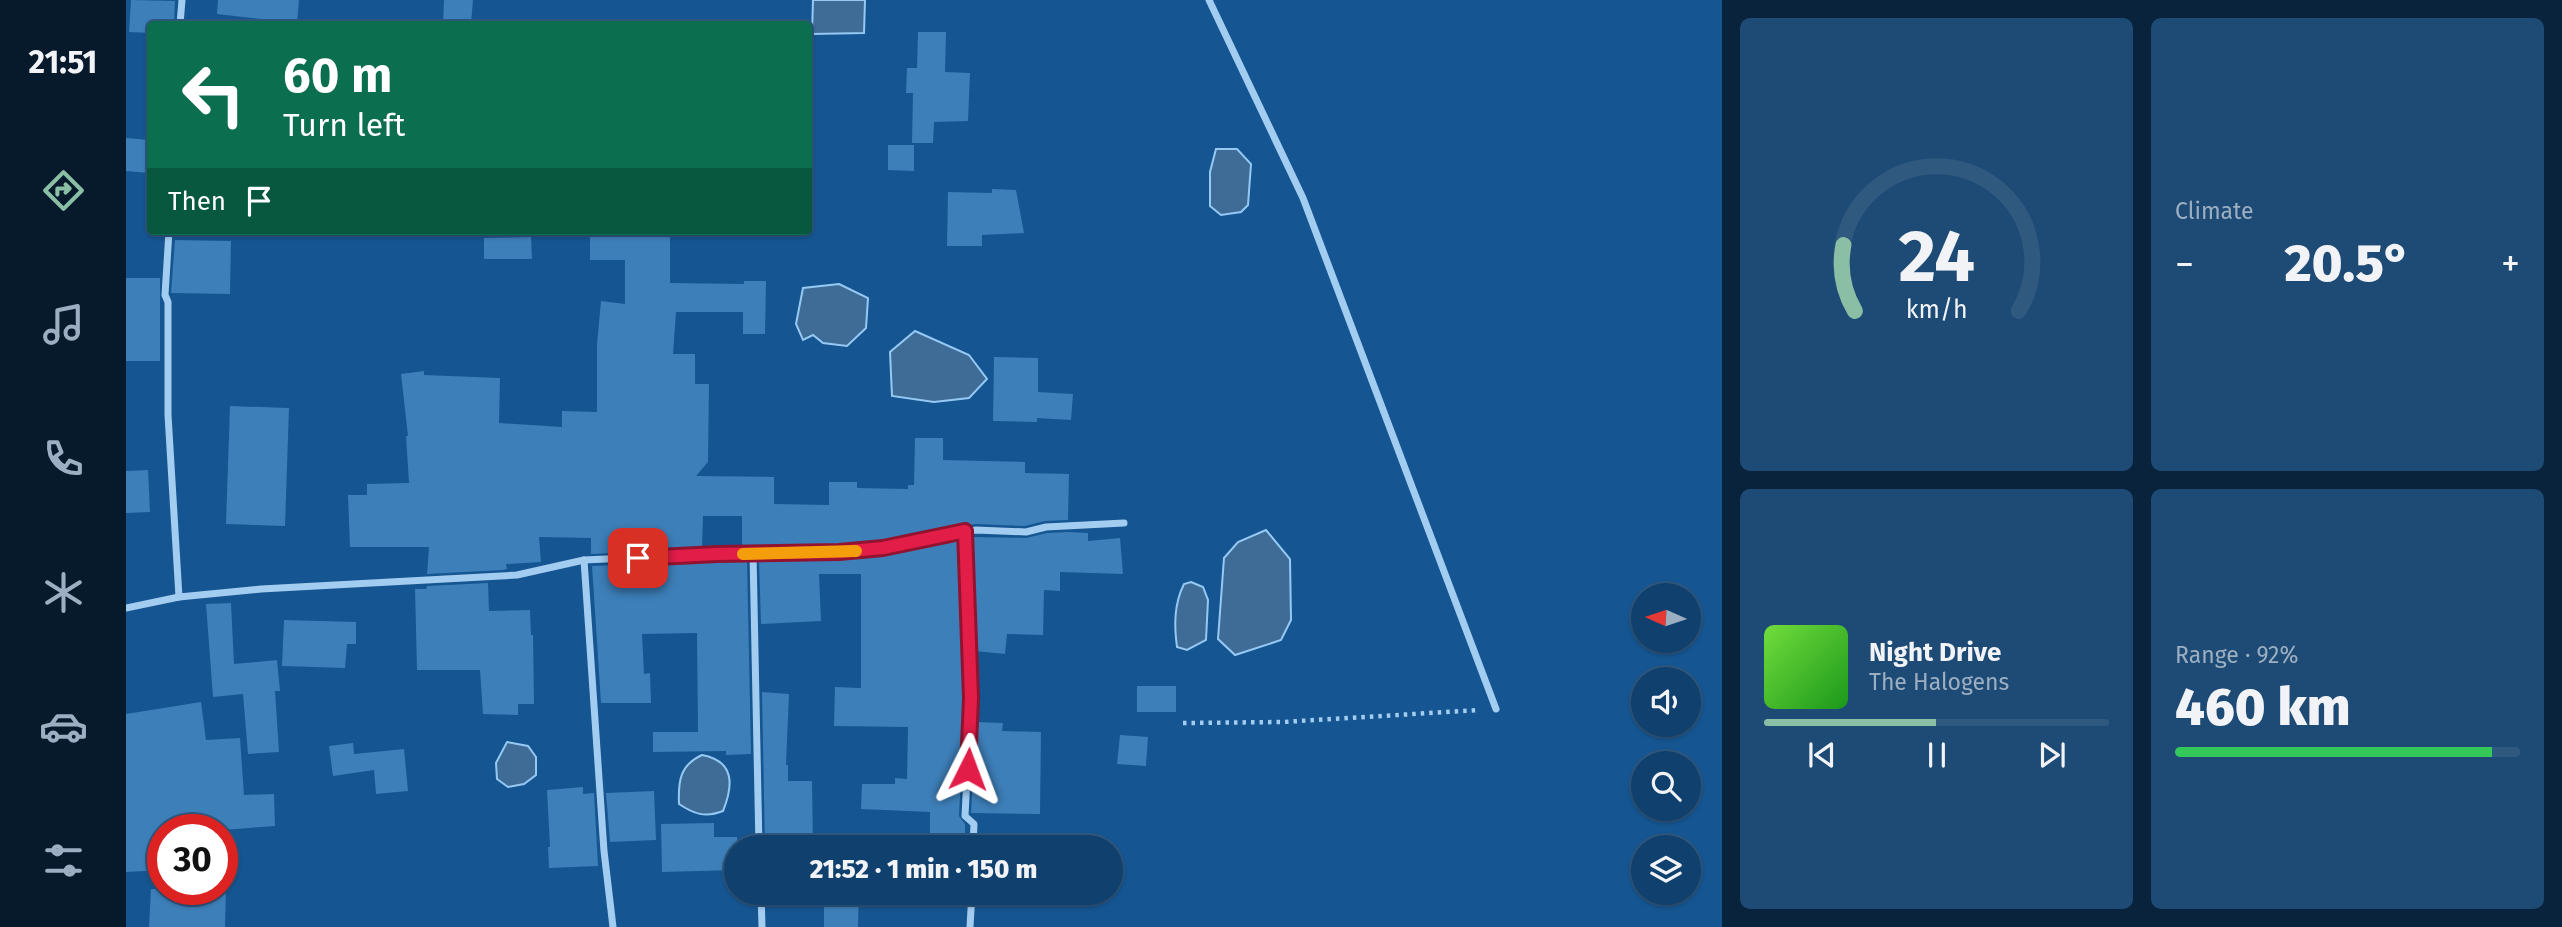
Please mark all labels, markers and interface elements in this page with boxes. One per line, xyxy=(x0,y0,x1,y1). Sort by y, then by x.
text: 21:51 xyxy=(29,43,97,81)
text: 60 m xyxy=(283,46,392,105)
icon: left xyxy=(168,49,259,140)
text: Turn left xyxy=(283,106,405,144)
icon: directions xyxy=(39,166,88,215)
icon: arrive xyxy=(240,182,278,220)
text: Then xyxy=(168,186,226,217)
text: Climate xyxy=(2175,197,2254,225)
text: 24 xyxy=(1898,213,1975,300)
text: 20.5° xyxy=(2285,232,2411,295)
text: − xyxy=(2175,241,2194,287)
text: + xyxy=(2501,241,2520,287)
text: km/h xyxy=(1906,294,1967,324)
icon: music xyxy=(39,300,88,349)
icon: phone xyxy=(39,434,88,483)
pin xyxy=(608,528,668,588)
icon: arrive xyxy=(619,539,657,577)
icon: climate xyxy=(39,568,88,617)
north arrow xyxy=(1631,583,1701,653)
map controls xyxy=(1631,583,1701,905)
text: Night Drive xyxy=(1869,637,2001,668)
text: Range · 92% xyxy=(2175,641,2298,669)
button: sound xyxy=(1631,667,1701,737)
text: The Halogens xyxy=(1869,668,2009,696)
text: 460 km xyxy=(2175,676,2351,739)
icon: car xyxy=(39,702,88,751)
position arrow xyxy=(931,732,1005,806)
icon: previous xyxy=(1803,736,1841,774)
icon: pause xyxy=(1918,736,1956,774)
icon: next xyxy=(2033,736,2071,774)
button: search xyxy=(1631,751,1701,821)
speed limit sign: 30 xyxy=(147,814,238,905)
button: layers xyxy=(1631,835,1701,905)
icon: filters xyxy=(39,836,88,885)
text: 21:52 · 1 min · 150 m xyxy=(810,854,1037,885)

